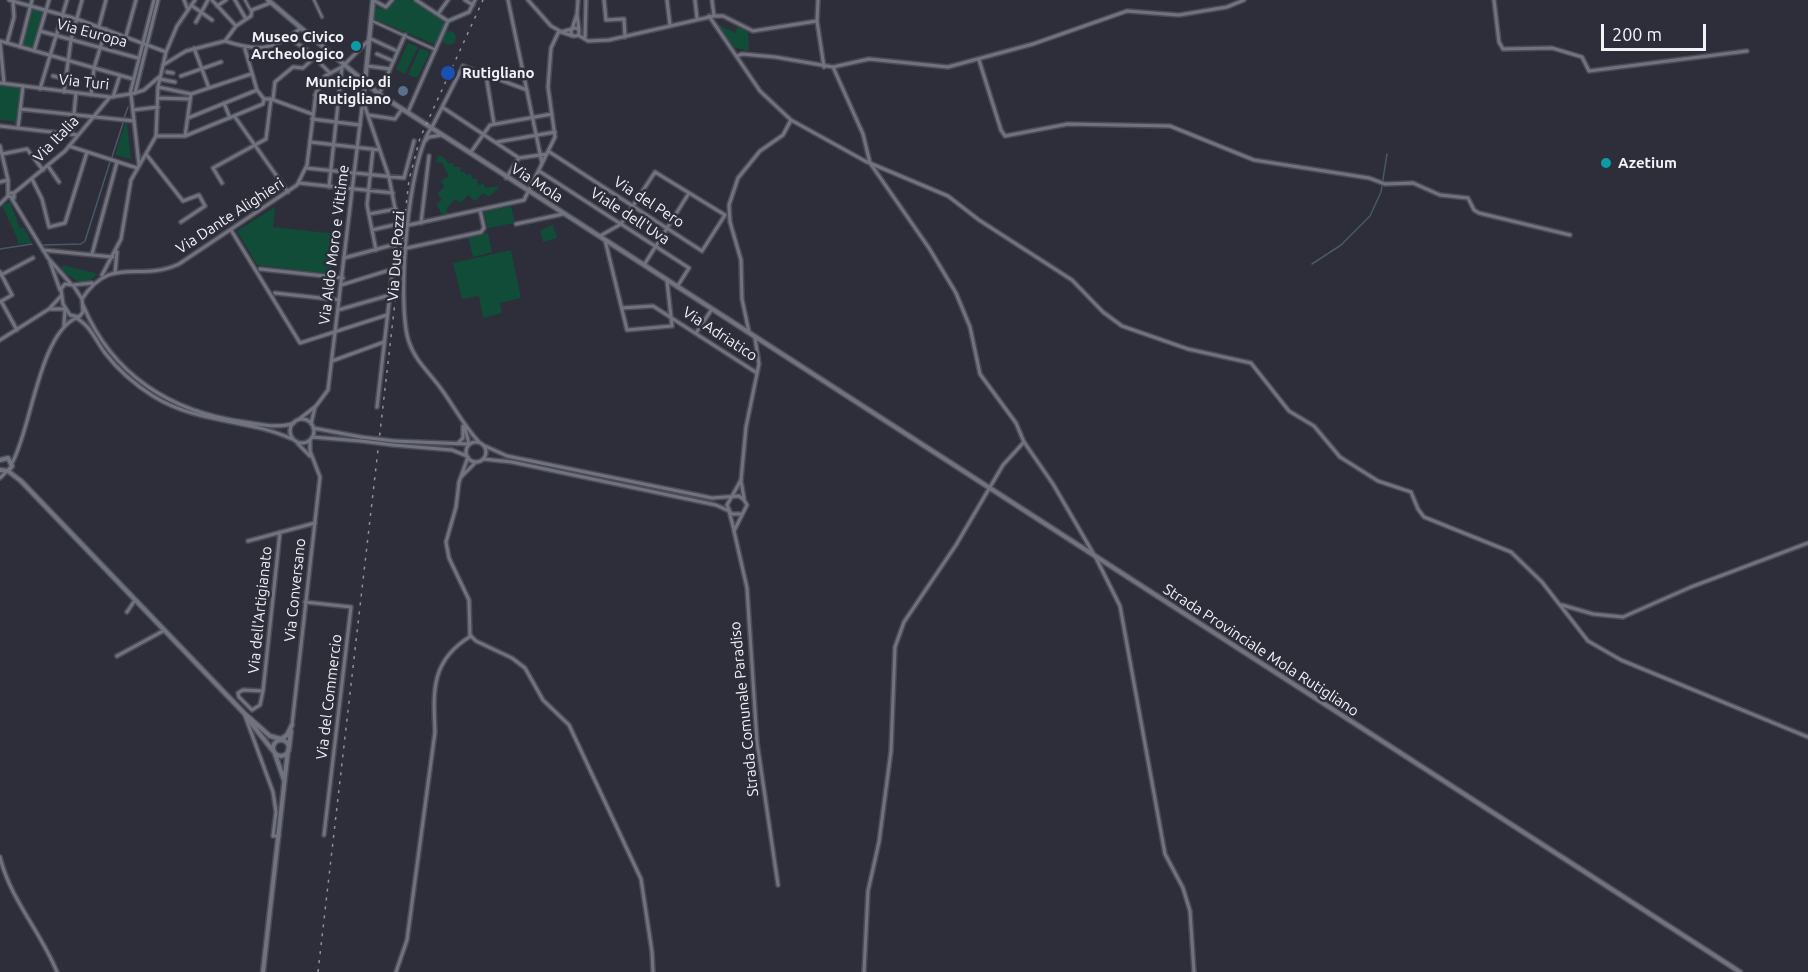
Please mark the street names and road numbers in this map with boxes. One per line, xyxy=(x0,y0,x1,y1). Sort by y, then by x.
street label: Via Europa xyxy=(55,15,129,51)
street label: Via Turi xyxy=(58,70,110,94)
street label: Via Italia xyxy=(30,112,82,166)
street label: Via Mola xyxy=(508,160,566,206)
street label: Via Aldo Moro e Vittime xyxy=(315,164,353,326)
street label: Via del Pero xyxy=(610,173,688,231)
street label: Via Dante Alighieri xyxy=(173,174,287,258)
street label: Viale dell'Uva xyxy=(587,184,673,248)
street label: Via Due Pozzi xyxy=(384,210,408,302)
street label: Via Adriatico xyxy=(679,303,761,365)
street label: Via Conversano xyxy=(281,537,309,643)
street label: Via dell'Artigianato xyxy=(244,545,276,675)
street label: Strada Provinciale Mola Rutigliano xyxy=(1160,580,1362,720)
street label: Strada Comunale Paradiso xyxy=(726,621,762,797)
street label: Via del Commercio xyxy=(312,633,346,761)

